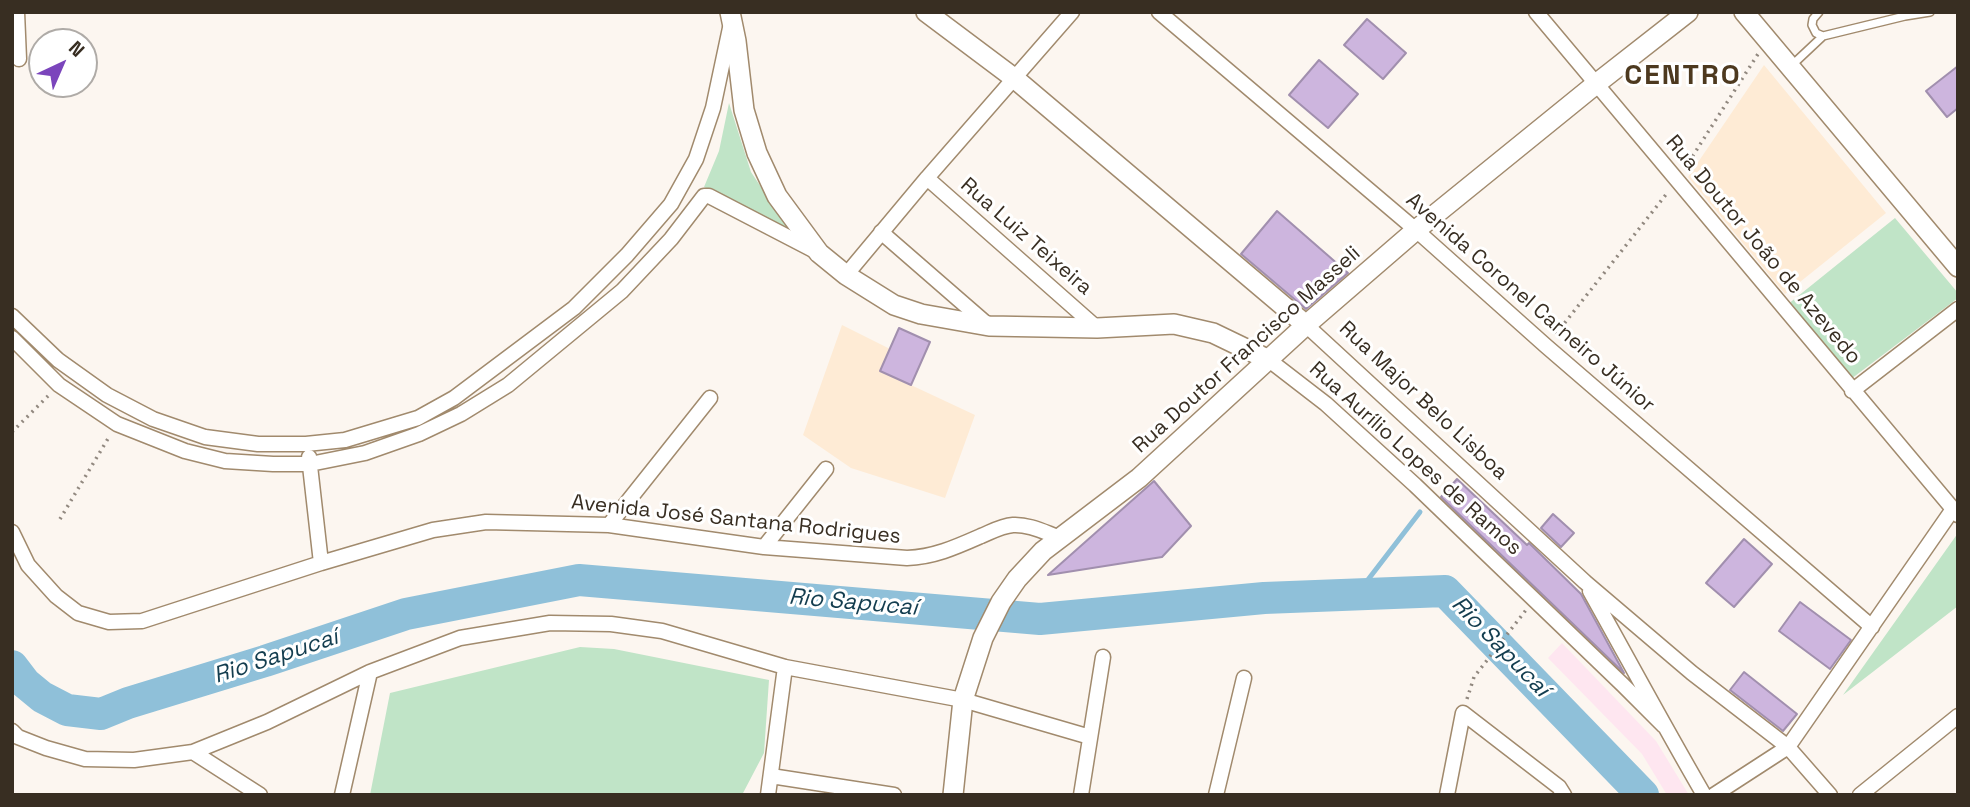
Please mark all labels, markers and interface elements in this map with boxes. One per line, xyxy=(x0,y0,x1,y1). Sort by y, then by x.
north arrow xyxy=(28,28,98,98)
text: N xyxy=(63,36,90,62)
district label: CENTRO xyxy=(1625,59,1741,93)
street label: Rua Doutor João de Azevedo xyxy=(1660,130,1866,370)
street label: Rua Luiz Teixeira xyxy=(955,173,1097,301)
street label: Avenida Coronel Carneiro Júnior xyxy=(1400,188,1660,418)
street label: Rua Doutor Francisco Masseli xyxy=(1128,241,1366,459)
street label: Rua Major Belo Lisboa xyxy=(1333,316,1513,486)
street label: Rua Aurílio Lopes de Ramos xyxy=(1304,357,1526,561)
street label: Avenida José Santana Rodrigues xyxy=(570,490,902,550)
water label: Rio Sapucaí xyxy=(787,584,919,622)
water label: Rio Sapucaí xyxy=(1445,591,1555,703)
water label: Rio Sapucaí xyxy=(210,624,342,690)

